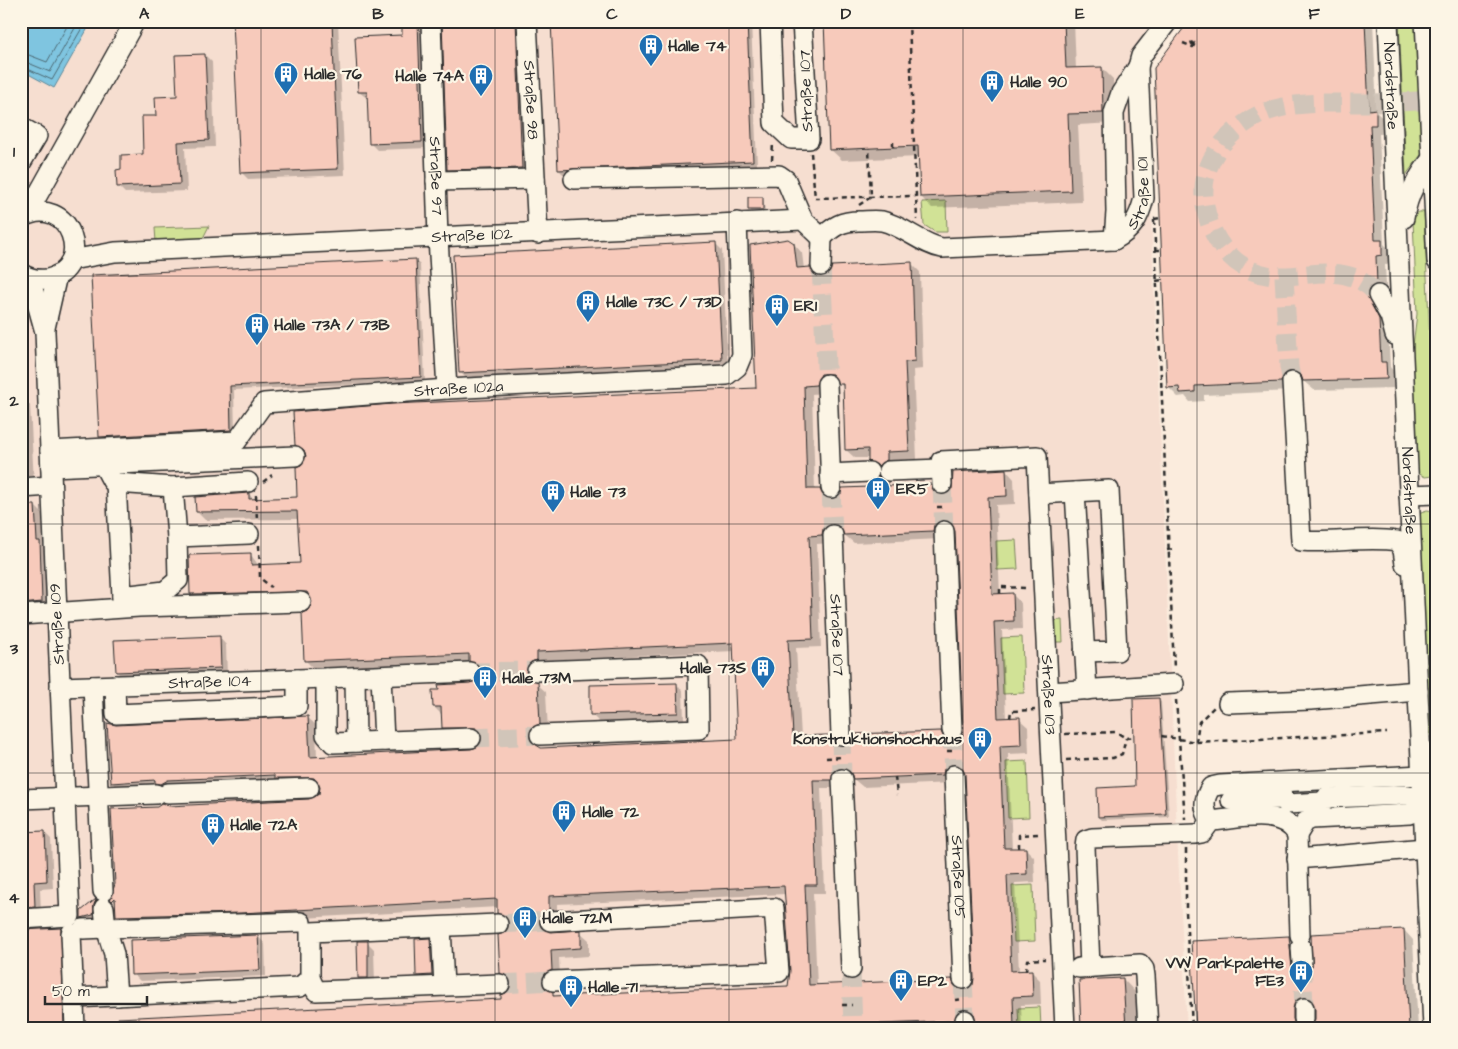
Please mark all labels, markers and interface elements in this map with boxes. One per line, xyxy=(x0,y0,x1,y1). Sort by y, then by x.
text: A xyxy=(139,3,150,25)
text: B xyxy=(372,3,384,25)
text: C xyxy=(606,3,618,25)
text: D xyxy=(841,3,852,25)
text: E xyxy=(1075,3,1085,25)
text: F xyxy=(1308,3,1320,25)
building icon: Halle 74 xyxy=(638,33,664,67)
place label: Halle 74 xyxy=(668,35,727,57)
street label: Nordstraße xyxy=(1378,42,1404,131)
street label: Straße 107 xyxy=(794,49,818,132)
street label: Straße 98 xyxy=(518,60,544,140)
building icon: Halle 76 xyxy=(273,61,299,95)
place label: Halle 76 xyxy=(304,63,362,85)
building icon: Halle 74A xyxy=(468,63,494,97)
place label: Halle 74A xyxy=(395,65,465,87)
building icon: Halle 90 xyxy=(979,69,1005,103)
place label: Halle 90 xyxy=(1010,71,1067,93)
street label: Straße 97 xyxy=(424,136,448,216)
text: 1 xyxy=(13,141,16,163)
street label: Straße 101 xyxy=(1122,156,1155,234)
street label: Straße 102 xyxy=(431,223,513,248)
building icon: Halle 73C / 73D xyxy=(575,289,601,323)
place label: Halle 73C / 73D xyxy=(606,291,722,313)
building icon: ER1 xyxy=(764,293,790,327)
place label: ER1 xyxy=(794,295,818,317)
building icon: Halle 73A / 73B xyxy=(244,312,270,346)
place label: Halle 73A / 73B xyxy=(274,314,390,336)
street label: Straße 102a xyxy=(413,375,504,403)
text: 2 xyxy=(8,390,19,412)
street label: Nordstraße xyxy=(1396,446,1422,535)
building icon: ER5 xyxy=(865,476,891,510)
place label: ER5 xyxy=(896,478,929,500)
building icon: Halle 73 xyxy=(540,479,566,513)
place label: Halle 73 xyxy=(570,481,627,503)
street label: Straße 109 xyxy=(44,583,70,665)
street label: Straße 107 xyxy=(824,593,850,677)
text: 3 xyxy=(9,638,19,660)
street label: Straße 103 xyxy=(1036,654,1062,735)
building icon: Halle 73S xyxy=(750,655,776,689)
place label: Halle 73S xyxy=(680,657,747,679)
building icon: Halle 73M xyxy=(472,665,498,699)
place label: Halle 73M xyxy=(502,667,571,689)
street label: Straße 104 xyxy=(168,670,252,694)
building icon: Konstruktionshochhaus xyxy=(967,726,993,760)
place label: Konstruktionshochhaus xyxy=(793,728,962,750)
building icon: Halle 72 xyxy=(551,799,577,833)
place label: Halle 72 xyxy=(582,801,640,823)
building icon: Halle 72A xyxy=(200,812,226,846)
place label: Halle 72A xyxy=(230,814,298,836)
street label: Straße 105 xyxy=(946,835,971,920)
text: 4 xyxy=(9,887,20,909)
building icon: Halle 72M xyxy=(512,905,538,939)
place label: Halle 72M xyxy=(542,907,612,929)
place label: VW Parkpalette FE3 xyxy=(1165,952,1285,992)
building icon: VW Parkpalette FE3 xyxy=(1288,959,1314,993)
building icon: EP2 xyxy=(888,968,914,1002)
place label: EP2 xyxy=(918,970,948,992)
scale bar xyxy=(45,974,148,1006)
building icon: Halle 71 xyxy=(558,974,584,1008)
place label: Halle 71 xyxy=(588,976,639,998)
text: 50 m xyxy=(52,981,90,1002)

